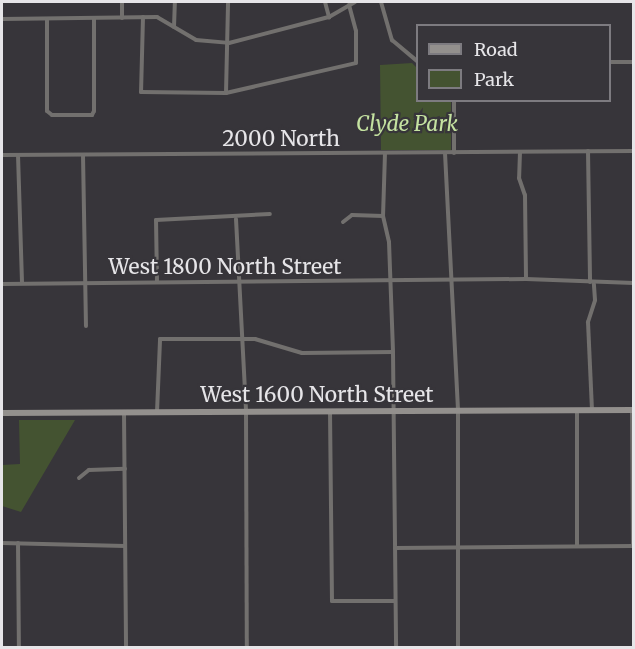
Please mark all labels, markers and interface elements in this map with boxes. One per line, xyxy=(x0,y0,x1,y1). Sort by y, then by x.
legend xyxy=(416,24,611,102)
text: Road xyxy=(474,38,518,61)
text: Park xyxy=(474,68,514,91)
park label: Clyde Park xyxy=(356,111,458,137)
street label: 2000 North xyxy=(222,126,340,152)
street label: West 1800 North Street xyxy=(109,254,341,280)
street label: West 1600 North Street xyxy=(201,382,433,408)

